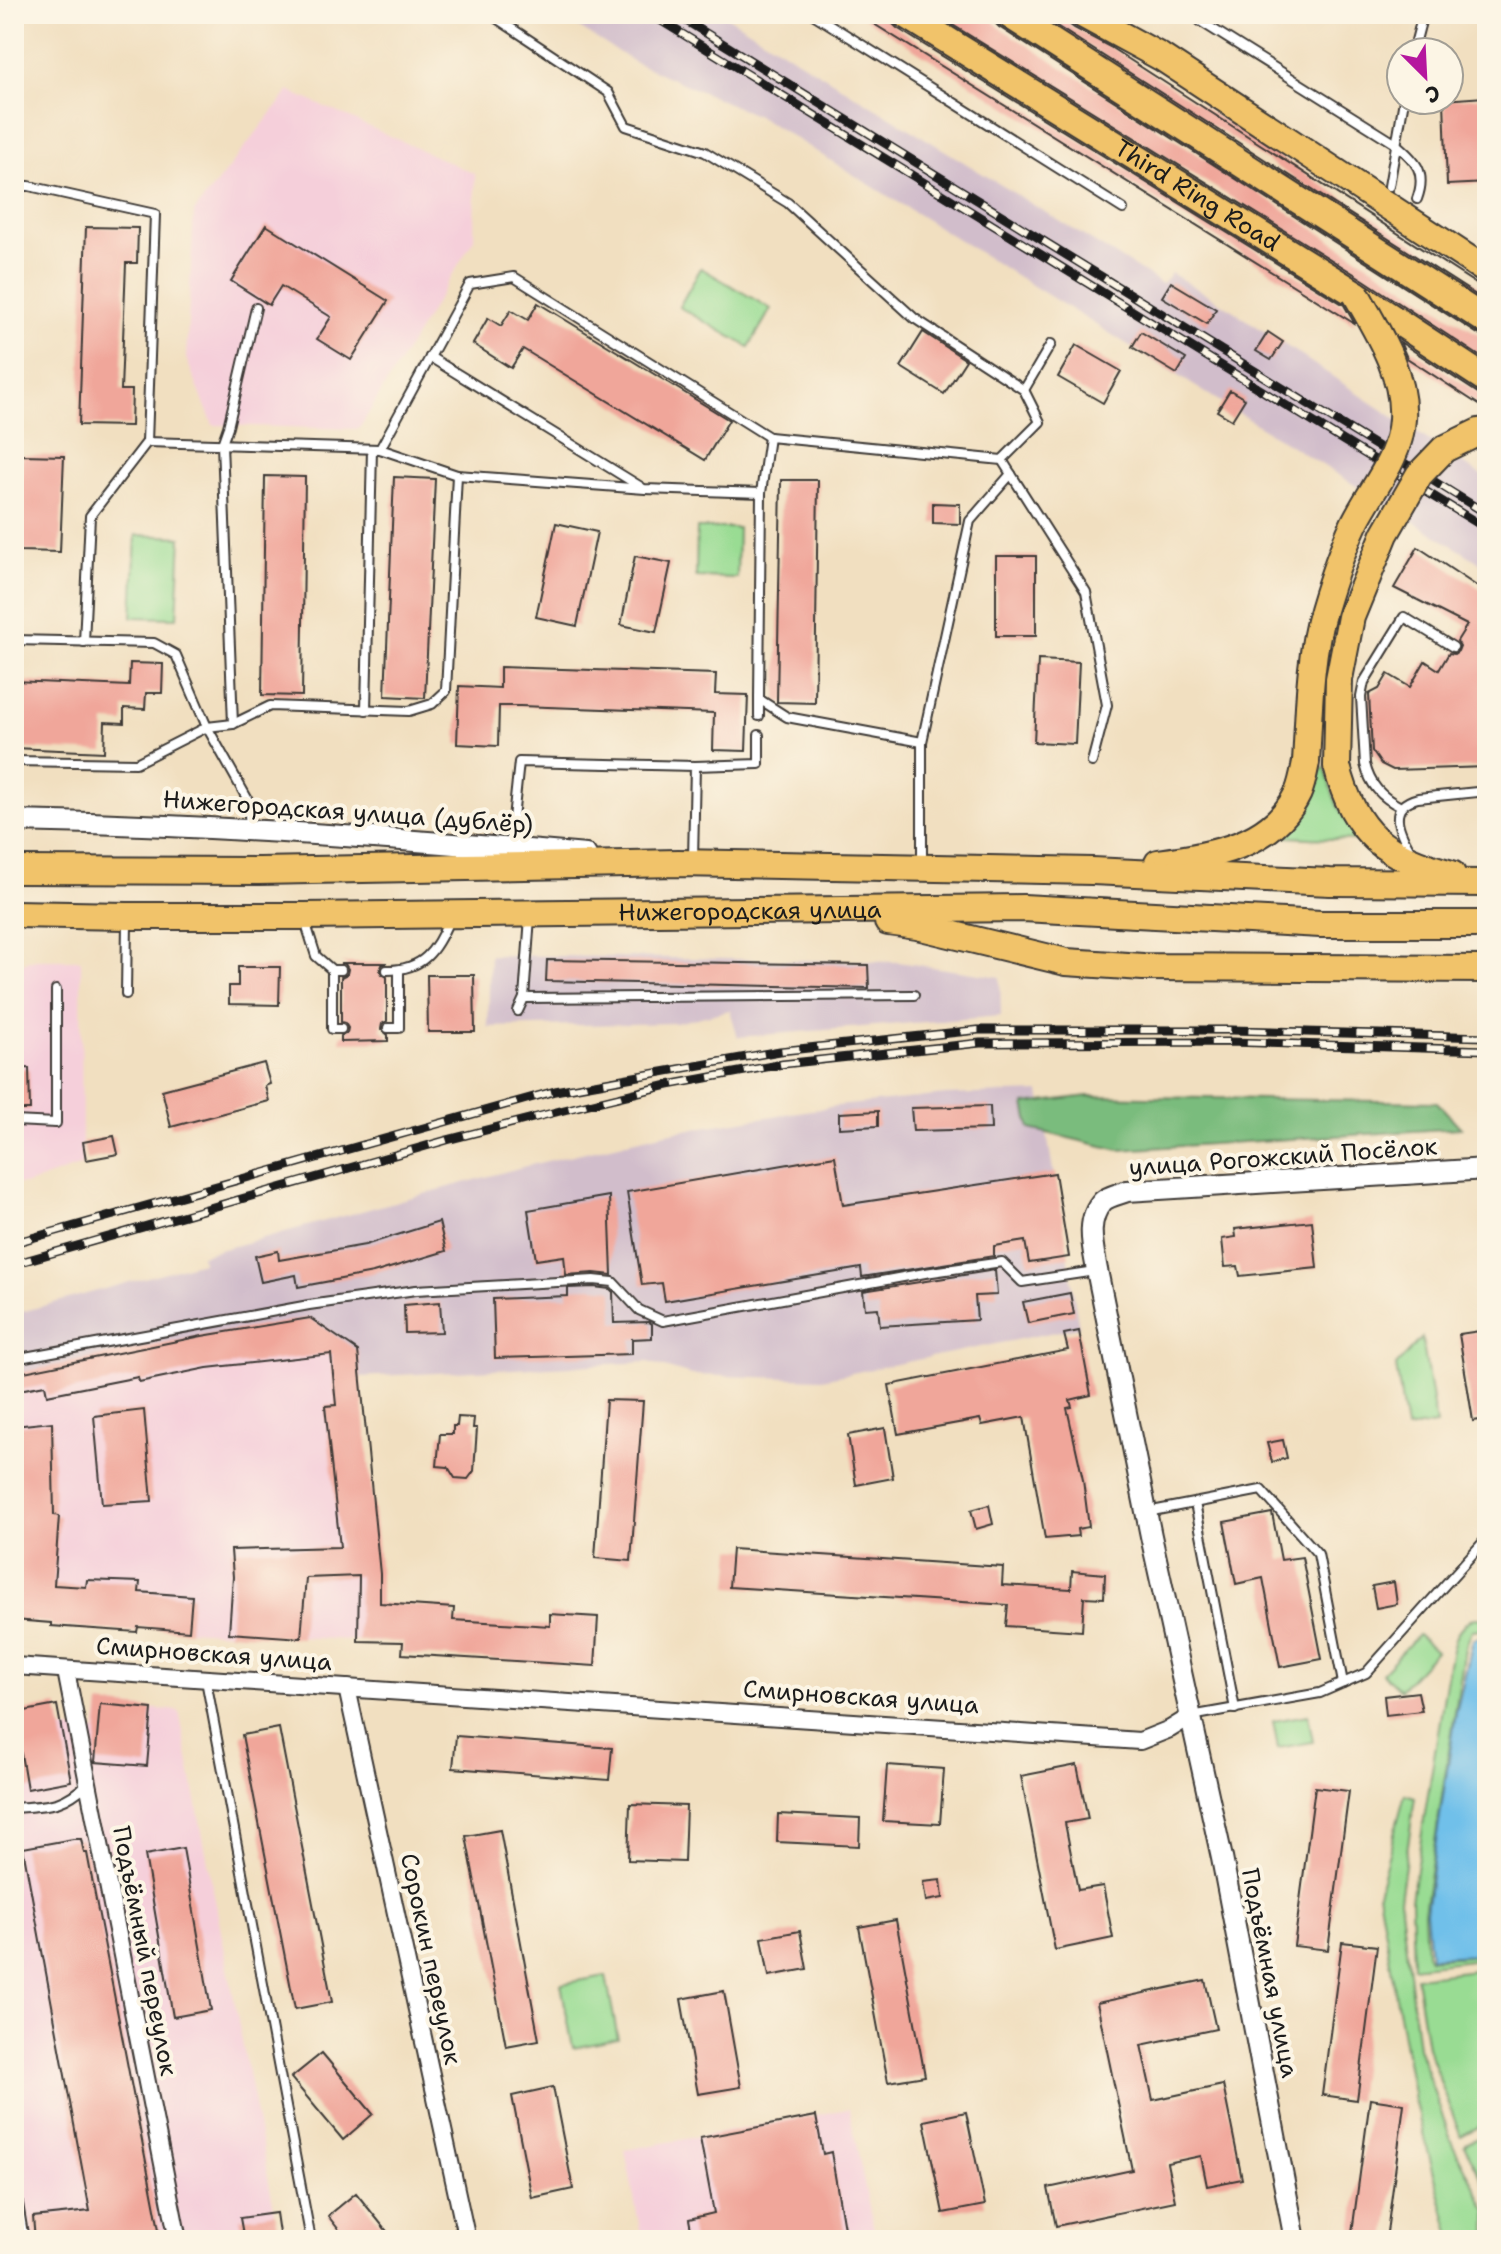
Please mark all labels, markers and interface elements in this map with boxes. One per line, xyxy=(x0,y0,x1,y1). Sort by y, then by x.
north arrow xyxy=(1385,36,1465,116)
text: С xyxy=(1421,78,1445,110)
street label: Third Ring Road xyxy=(1108,132,1286,259)
street label: Нижегородская улица (дублёр) xyxy=(162,783,534,841)
street label: Нижегородская улица xyxy=(618,894,882,928)
street label: улица Рогожский Посёлок xyxy=(1128,1130,1438,1184)
street label: Смирновская улица xyxy=(95,1630,333,1678)
street label: Смирновская улица xyxy=(742,1673,980,1721)
street label: Подъёмный переулок xyxy=(105,1824,185,2079)
street label: Сорокин переулок xyxy=(393,1850,469,2068)
street label: Подъёмная улица xyxy=(1234,1866,1306,2080)

